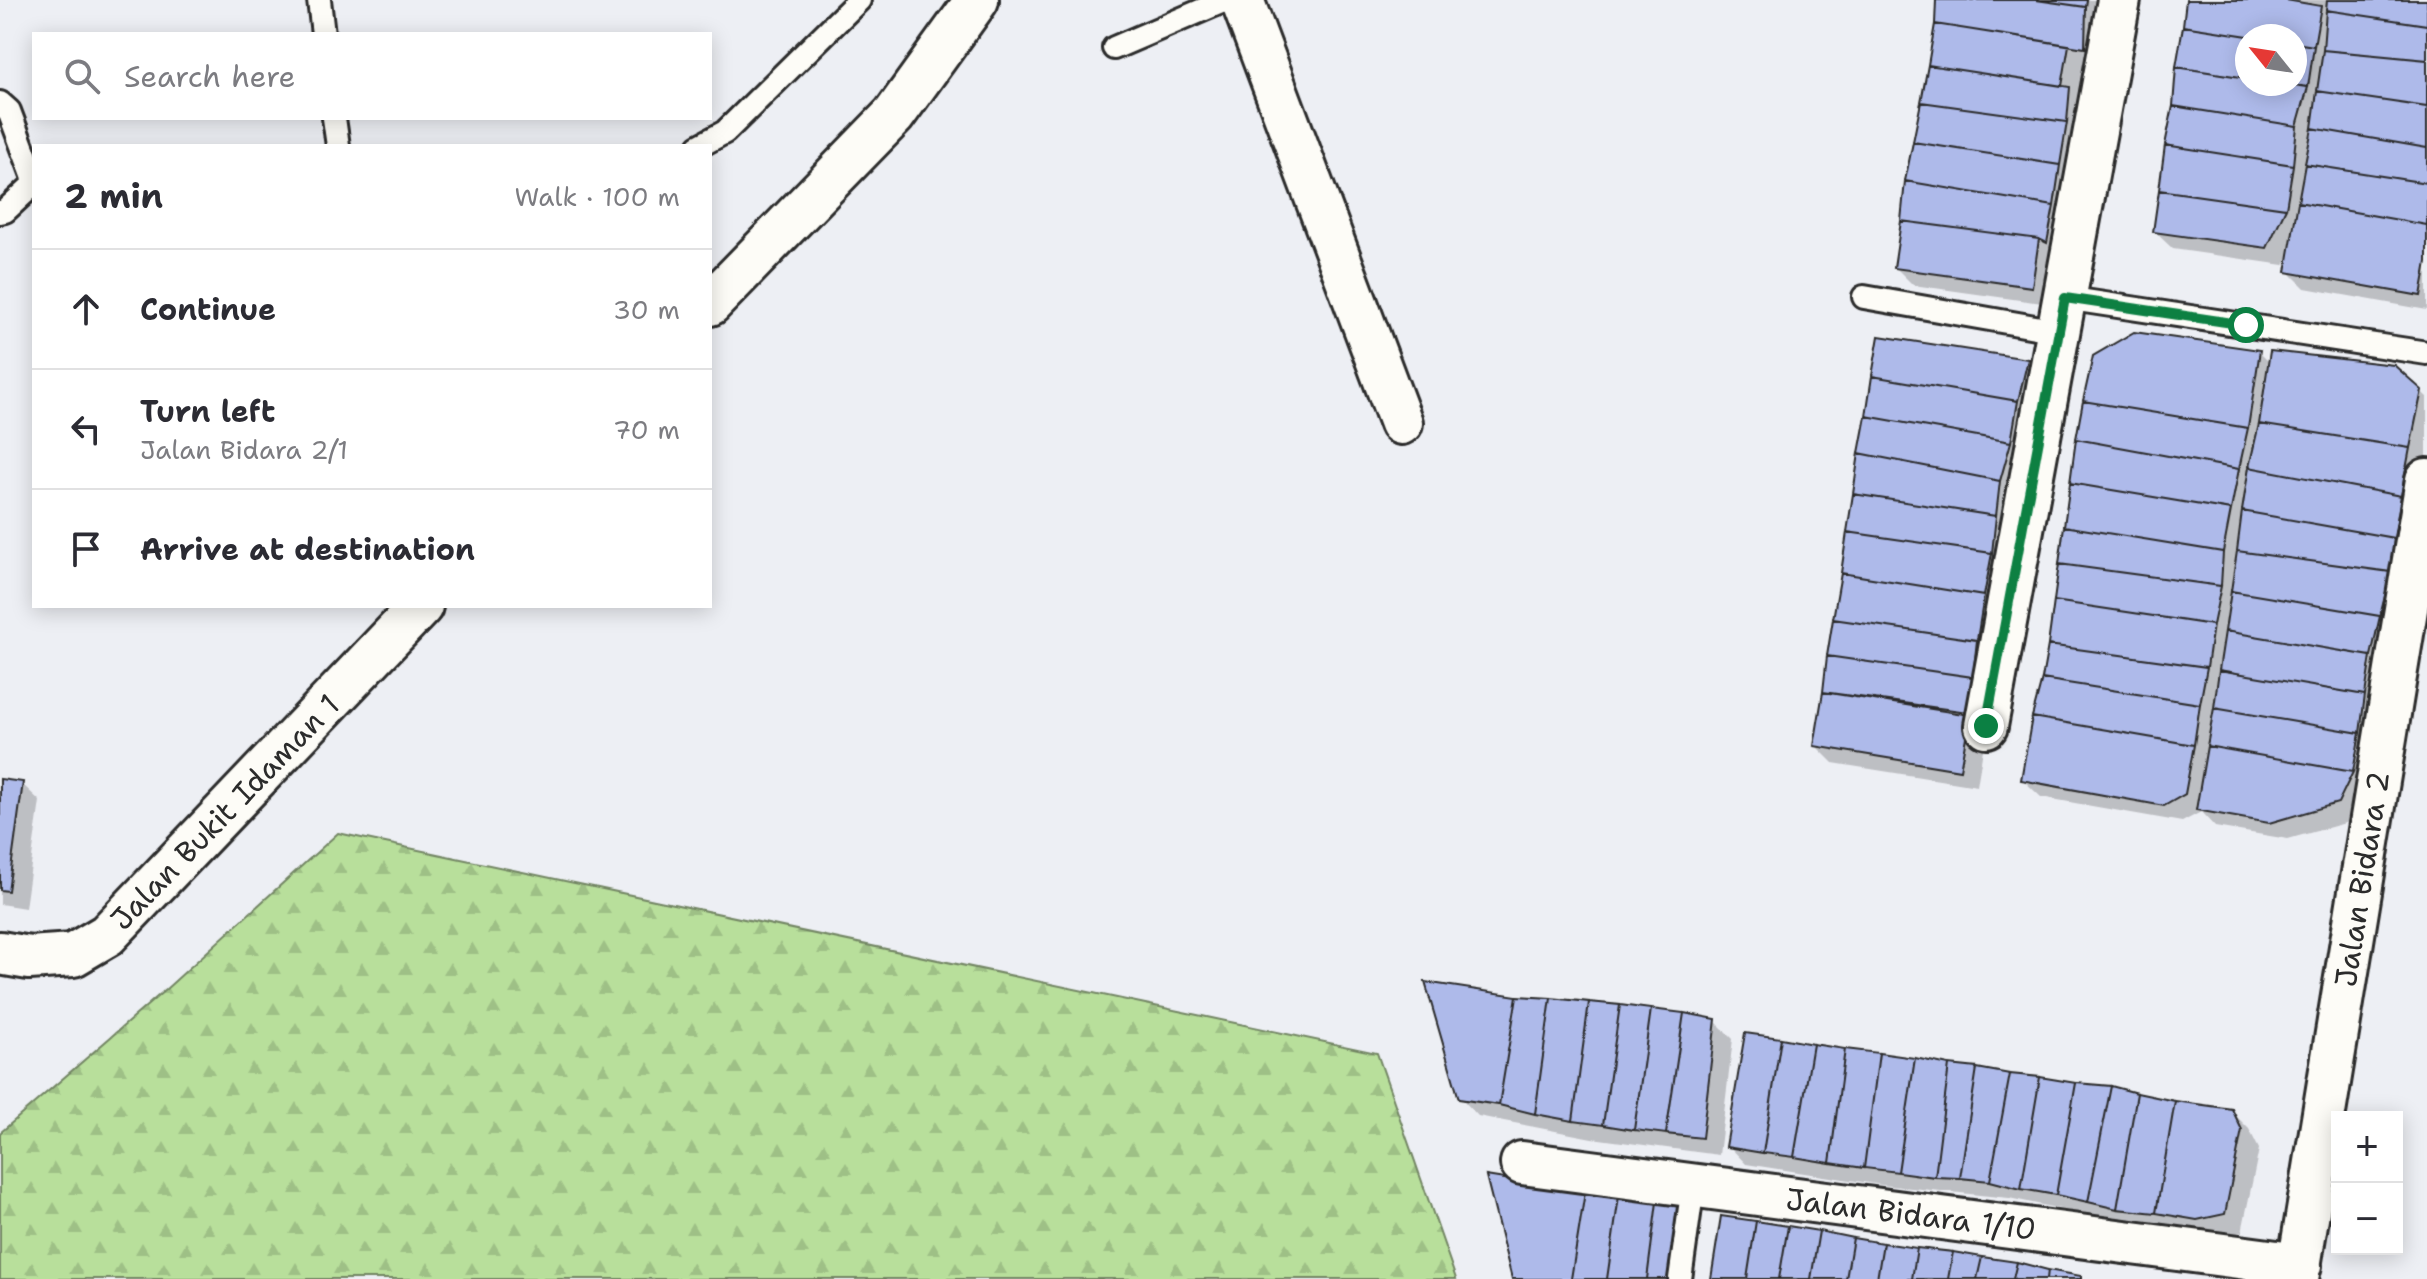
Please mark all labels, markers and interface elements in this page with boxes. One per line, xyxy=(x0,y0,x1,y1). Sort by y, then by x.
north arrow xyxy=(2235,24,2307,96)
search box xyxy=(32,32,712,120)
icon: search xyxy=(60,54,104,98)
text: Search here xyxy=(124,56,295,97)
text: 2 min xyxy=(64,173,163,219)
text: Walk · 100 m xyxy=(514,179,680,214)
icon: ahead xyxy=(64,287,108,331)
text: Continue xyxy=(140,289,276,330)
text: 30 m xyxy=(613,292,680,327)
route start xyxy=(2228,307,2264,343)
text: Turn left xyxy=(140,391,275,432)
icon: left xyxy=(64,407,108,451)
text: 70 m xyxy=(613,412,680,447)
text: Jalan Bidara 2/1 xyxy=(140,432,348,467)
icon: arrive xyxy=(64,527,108,571)
text: Arrive at destination xyxy=(140,529,475,570)
street label: Jalan Bukit Idaman 1 xyxy=(101,685,349,939)
route end xyxy=(1968,708,2004,744)
street label: Jalan Bidara 2 xyxy=(2325,768,2399,990)
map controls xyxy=(2331,1111,2403,1255)
button: + xyxy=(2331,1111,2403,1183)
street label: Jalan Bidara 1/10 xyxy=(1784,1178,2038,1250)
button: − xyxy=(2331,1183,2403,1255)

